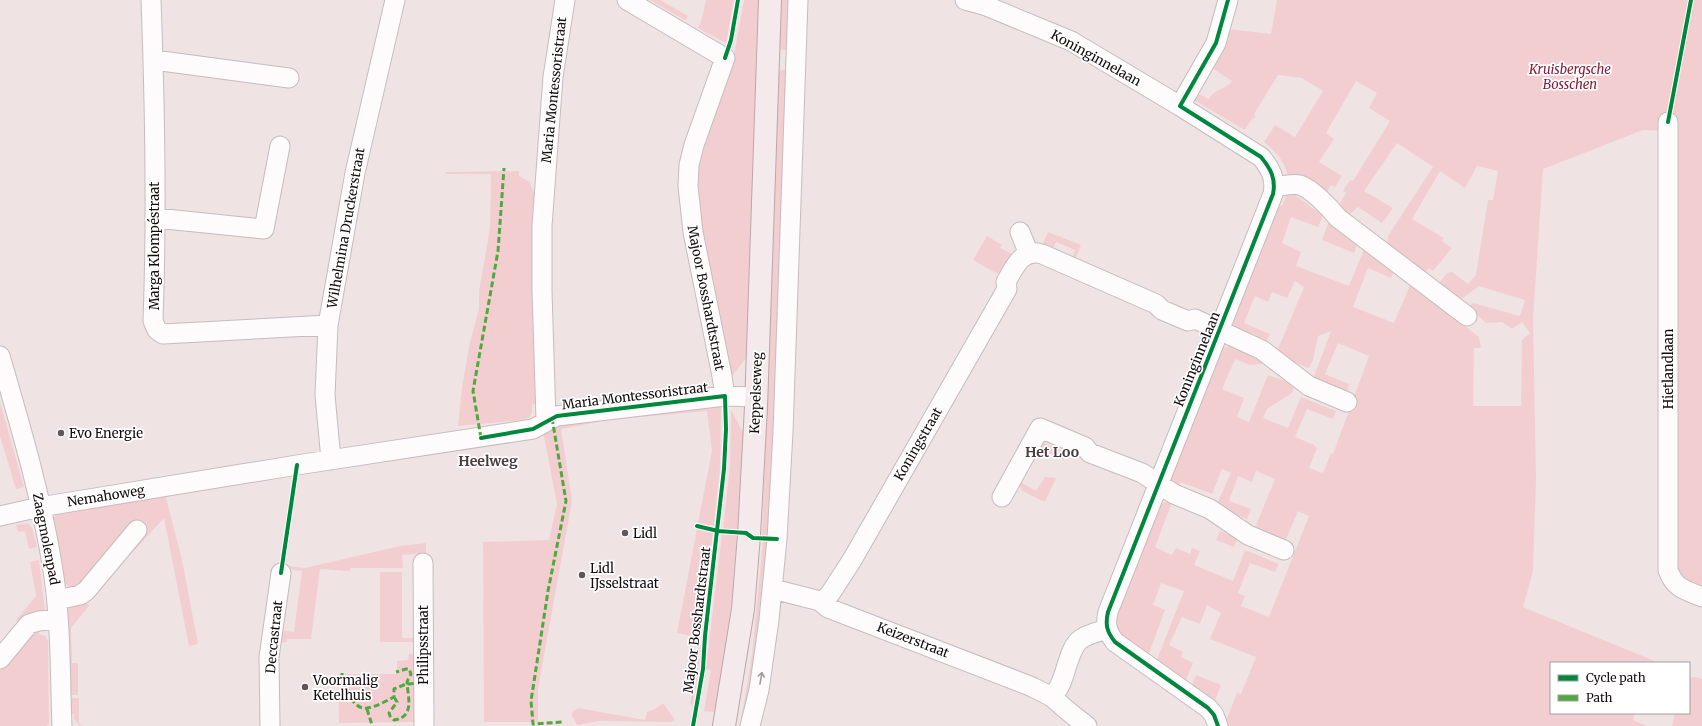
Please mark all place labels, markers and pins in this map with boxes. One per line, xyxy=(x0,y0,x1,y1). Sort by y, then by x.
place label: Evo Energie xyxy=(69,425,143,442)
marker: Evo Energie xyxy=(56,428,66,438)
place label: Lidl xyxy=(633,525,657,542)
marker: Lidl xyxy=(620,528,630,538)
place label: Lidl IJsselstraat xyxy=(590,560,659,592)
marker: Lidl IJsselstraat xyxy=(577,570,587,580)
place label: Voormalig Ketelhuis xyxy=(312,672,378,704)
marker: Voormalig Ketelhuis xyxy=(300,682,310,692)

